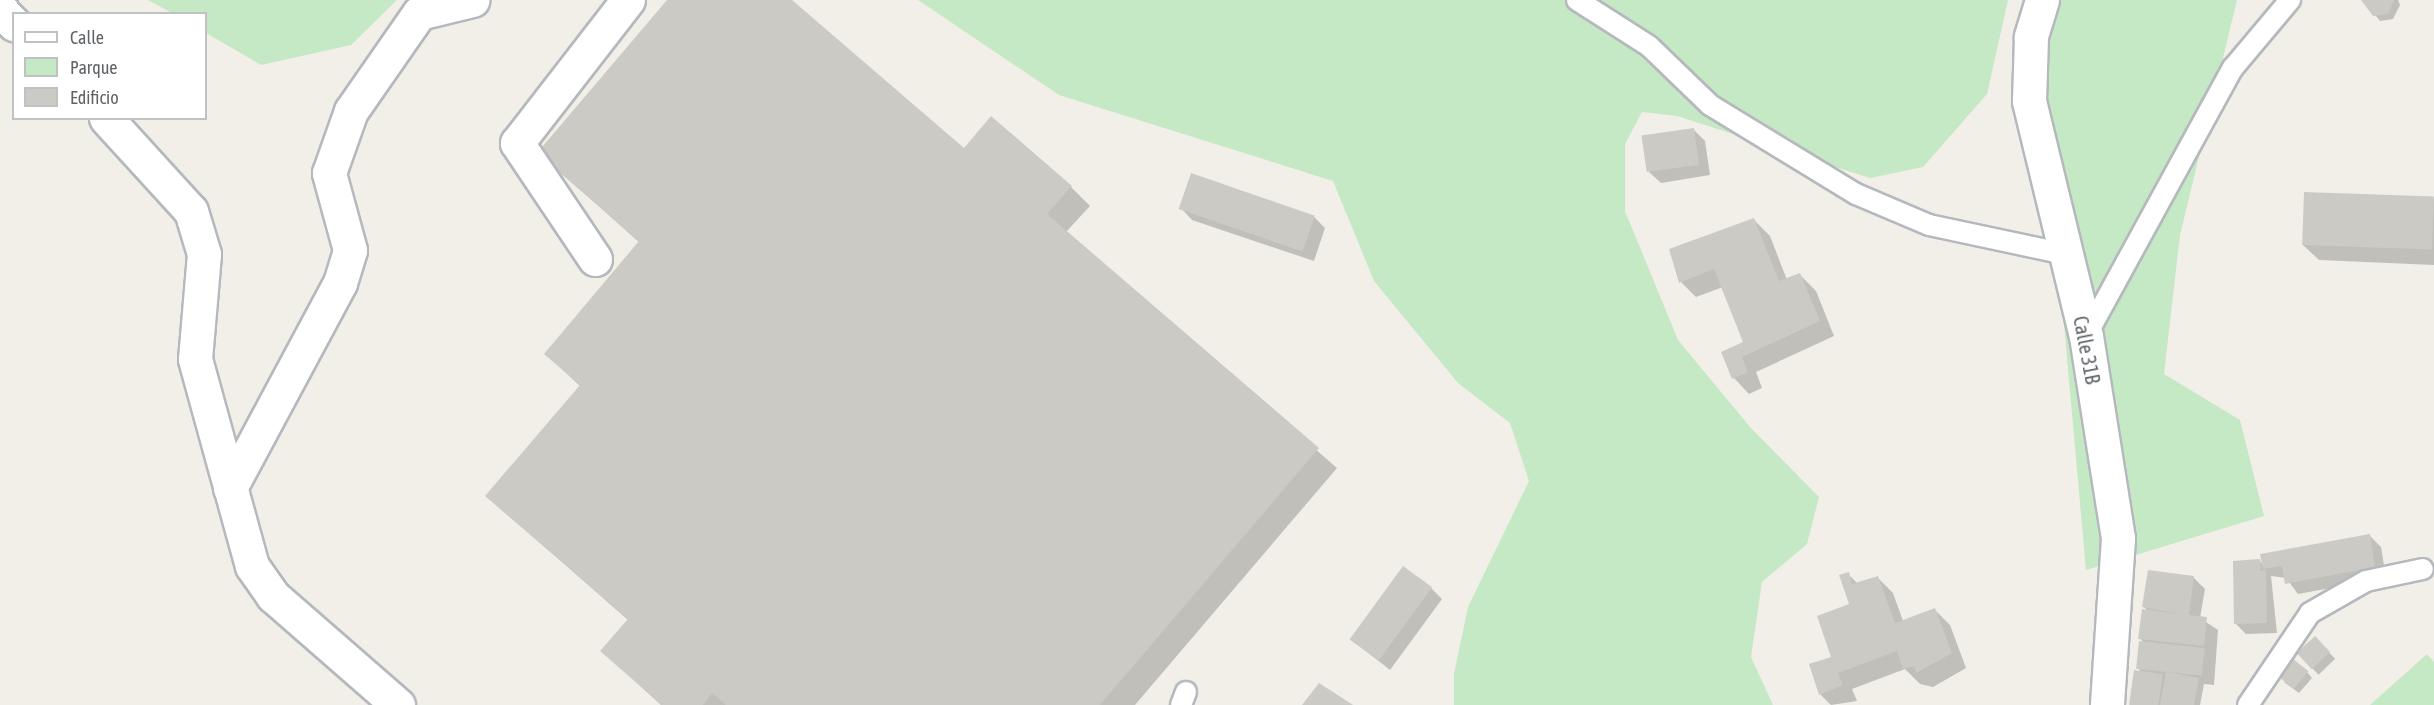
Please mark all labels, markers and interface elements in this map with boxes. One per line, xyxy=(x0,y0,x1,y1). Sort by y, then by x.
legend xyxy=(12,12,207,120)
text: Calle xyxy=(70,27,104,48)
text: Parque xyxy=(70,57,118,78)
text: Edificio xyxy=(70,87,119,108)
street label: Calle 31B xyxy=(2069,314,2105,386)

